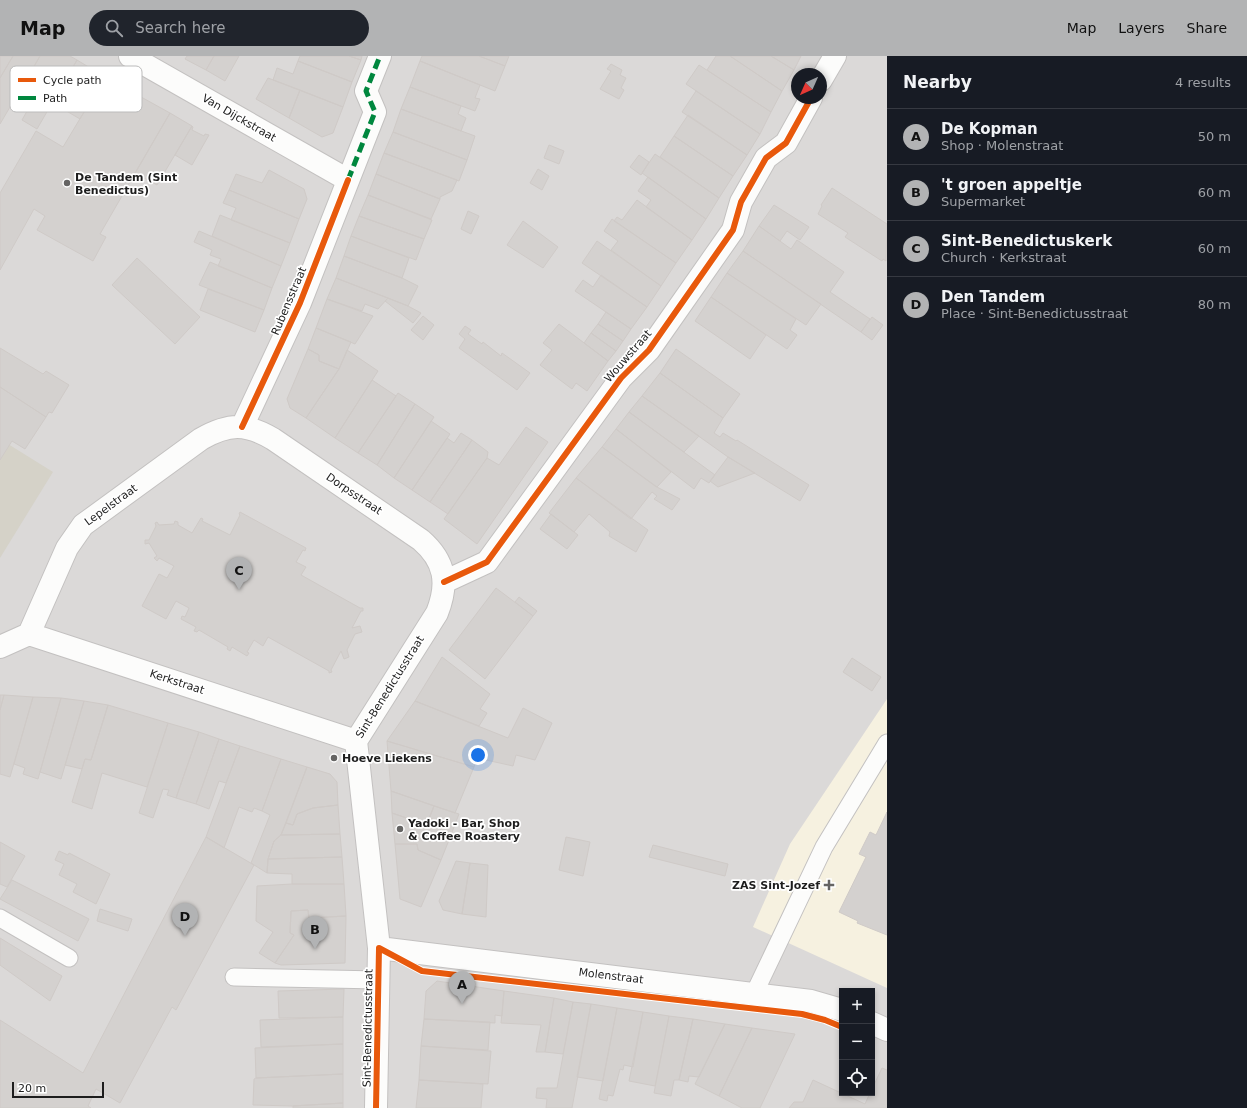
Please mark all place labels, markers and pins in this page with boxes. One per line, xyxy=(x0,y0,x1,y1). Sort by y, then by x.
place label: De Tandem (Sint Benedictus) xyxy=(75,171,177,197)
marker: De Tandem (Sint Benedictus) xyxy=(62,178,72,188)
pin: C xyxy=(226,557,252,590)
place label: Hoeve Liekens xyxy=(342,752,432,765)
marker: Hoeve Liekens xyxy=(329,753,339,763)
place label: Yadoki - Bar, Shop & Coffee Roastery xyxy=(407,817,520,843)
marker: Yadoki - Bar, Shop & Coffee Roastery xyxy=(395,824,405,834)
place label: ZAS Sint-Jozef xyxy=(732,879,820,892)
marker: ZAS Sint-Jozef xyxy=(823,879,835,891)
pin: D xyxy=(172,903,198,936)
pin: B xyxy=(302,916,328,949)
pin: A xyxy=(449,971,475,1004)

